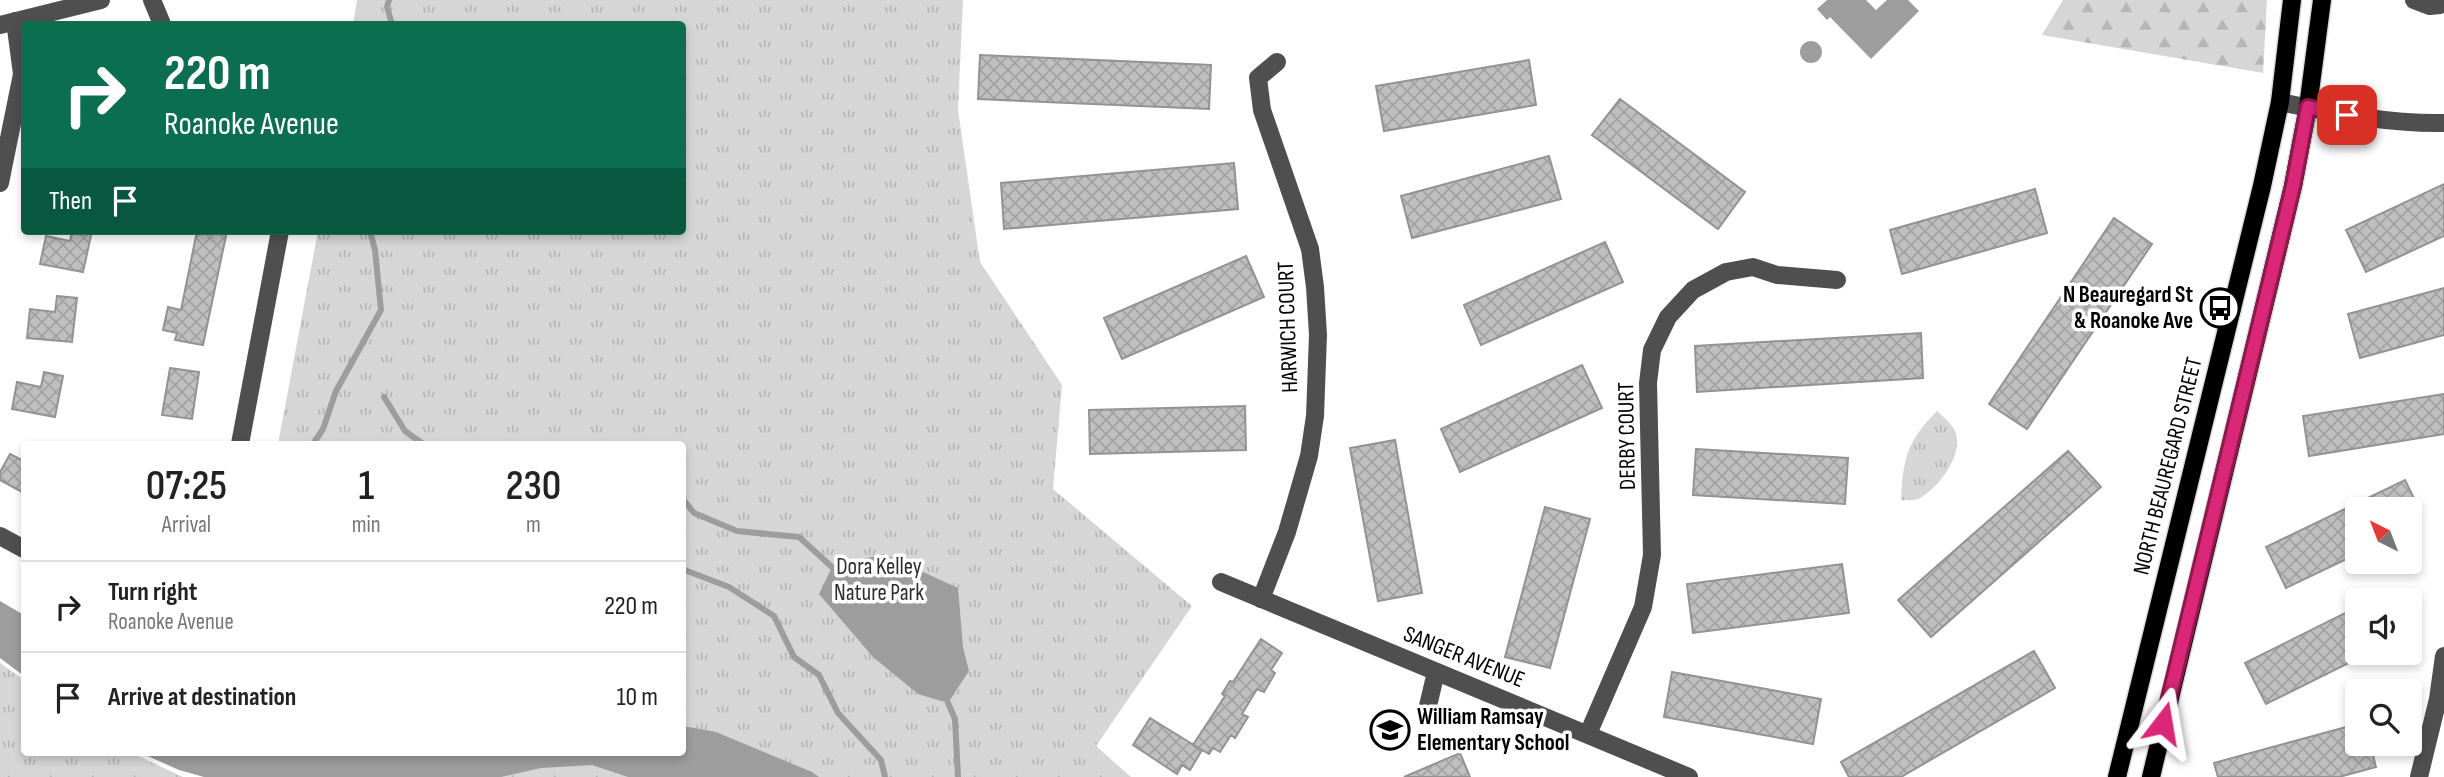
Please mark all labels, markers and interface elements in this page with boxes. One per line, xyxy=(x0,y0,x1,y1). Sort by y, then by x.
text: 220 m xyxy=(164,45,270,104)
icon: right xyxy=(49,49,140,140)
pin xyxy=(2317,85,2377,145)
icon: arrive xyxy=(2328,96,2366,134)
text: Roanoke Avenue xyxy=(164,105,339,144)
icon: arrive xyxy=(106,182,144,220)
text: Then xyxy=(49,186,92,217)
street label: HARWICH COURT xyxy=(1272,261,1304,393)
place label: N Beauregard St & Roanoke Ave xyxy=(2063,281,2193,335)
bus stop icon: N Beauregard St & Roanoke Ave xyxy=(2199,287,2241,329)
street label: NORTH BEAUREGARD STREET xyxy=(2127,354,2209,578)
street label: DERBY COURT xyxy=(1612,382,1642,490)
text: 07:25 xyxy=(146,461,227,512)
text: 1 xyxy=(358,461,374,512)
text: 230 xyxy=(505,461,561,512)
north arrow xyxy=(2345,497,2422,574)
map controls xyxy=(2345,497,2422,756)
text: Arrival xyxy=(162,511,211,539)
text: min xyxy=(352,511,381,539)
text: m xyxy=(526,511,541,539)
park label: Dora Kelley Nature Park xyxy=(834,553,924,607)
text: Turn right xyxy=(108,577,197,608)
icon: right xyxy=(49,588,87,626)
button: sound xyxy=(2345,588,2422,665)
text: 220 m xyxy=(604,591,658,622)
text: Roanoke Avenue xyxy=(108,608,234,636)
street label: SANGER AVENUE xyxy=(1399,620,1529,694)
icon: arrive xyxy=(49,679,87,717)
button: search xyxy=(2345,679,2422,756)
text: Arrive at destination xyxy=(108,682,296,713)
text: 10 m xyxy=(616,682,658,713)
position arrow xyxy=(2126,686,2200,760)
place label: William Ramsay Elementary School xyxy=(1417,703,1569,757)
school or university icon: William Ramsay Elementary School xyxy=(1369,709,1411,751)

